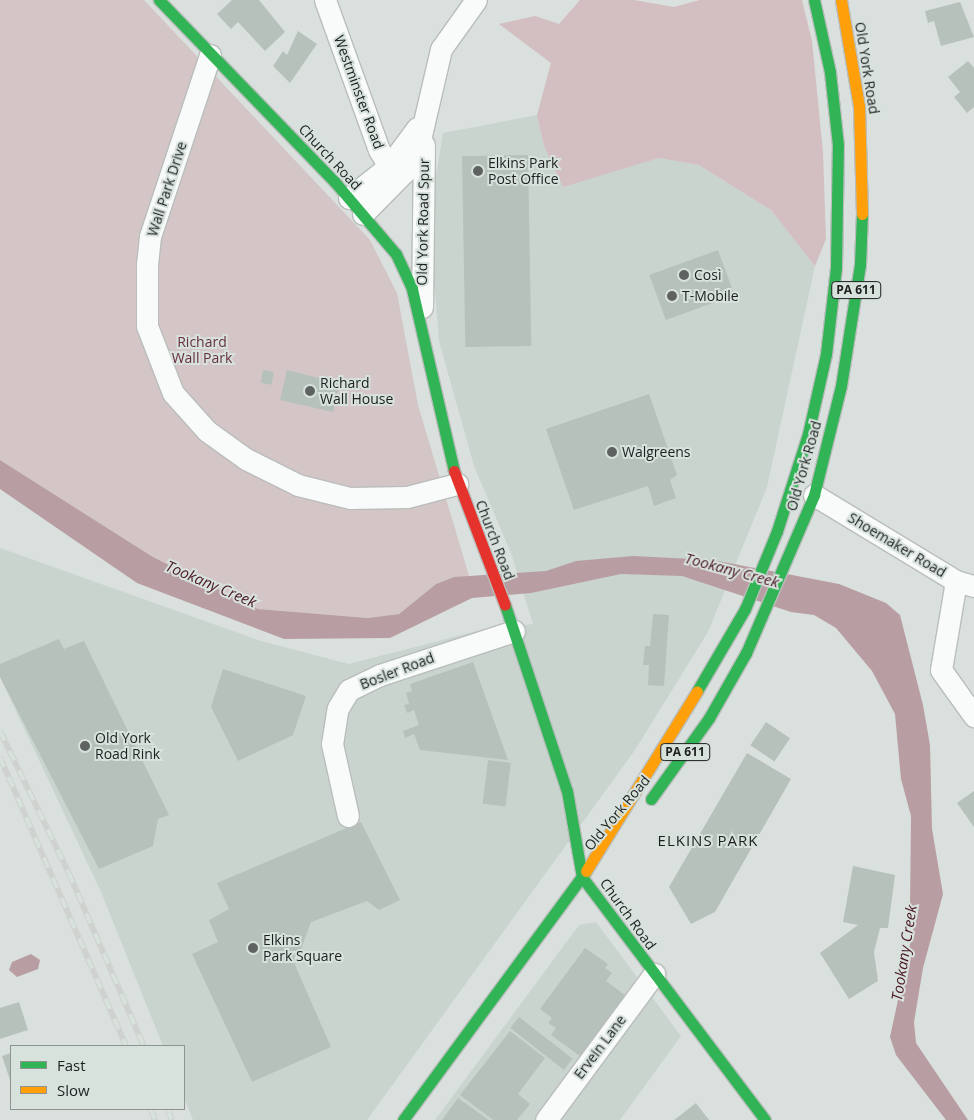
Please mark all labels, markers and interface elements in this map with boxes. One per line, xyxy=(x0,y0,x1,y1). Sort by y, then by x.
street label: Old York Road xyxy=(851,21,883,115)
street label: Westminster Road xyxy=(331,33,387,151)
street label: Church Road xyxy=(295,121,365,193)
street label: Wall Park Drive xyxy=(144,140,190,238)
place label: Elkins Park Post Office xyxy=(488,155,559,188)
street label: Old York Road Spur xyxy=(413,158,433,286)
marker: Elkins Park Post Office xyxy=(472,165,484,177)
place label: Così xyxy=(694,267,721,283)
marker: Così xyxy=(678,269,690,281)
road number: PA 611 xyxy=(831,280,881,300)
place label: T-Mobile xyxy=(682,288,739,304)
marker: T-Mobile xyxy=(666,290,678,302)
park label: Richard Wall Park xyxy=(172,334,232,367)
place label: Richard Wall House xyxy=(320,375,393,408)
marker: Richard Wall House xyxy=(304,385,316,397)
street label: Old York Road xyxy=(783,419,825,513)
place label: Walgreens xyxy=(622,444,691,460)
marker: Walgreens xyxy=(606,446,618,458)
street label: Church Road xyxy=(472,498,518,582)
street label: Shoemaker Road xyxy=(845,509,949,581)
water label: Tookany Creek xyxy=(683,549,781,591)
water label: Tookany Creek xyxy=(163,557,259,611)
street label: Bosler Road xyxy=(357,649,437,693)
place label: Old York Road Rink xyxy=(95,730,160,762)
marker: Old York Road Rink xyxy=(79,740,91,752)
road number: PA 611 xyxy=(660,742,710,762)
street label: Old York Road xyxy=(581,772,653,854)
district label: ELKINS PARK xyxy=(656,832,760,850)
street label: Church Road xyxy=(597,875,659,953)
water label: Tookany Creek xyxy=(888,904,920,1002)
place label: Elkins Park Square xyxy=(263,932,342,964)
marker: Elkins Park Square xyxy=(247,942,259,954)
street label: Ervein Lane xyxy=(571,1012,629,1082)
legend xyxy=(10,1045,185,1110)
text: Fast xyxy=(57,1055,86,1075)
text: Slow xyxy=(57,1080,90,1100)

